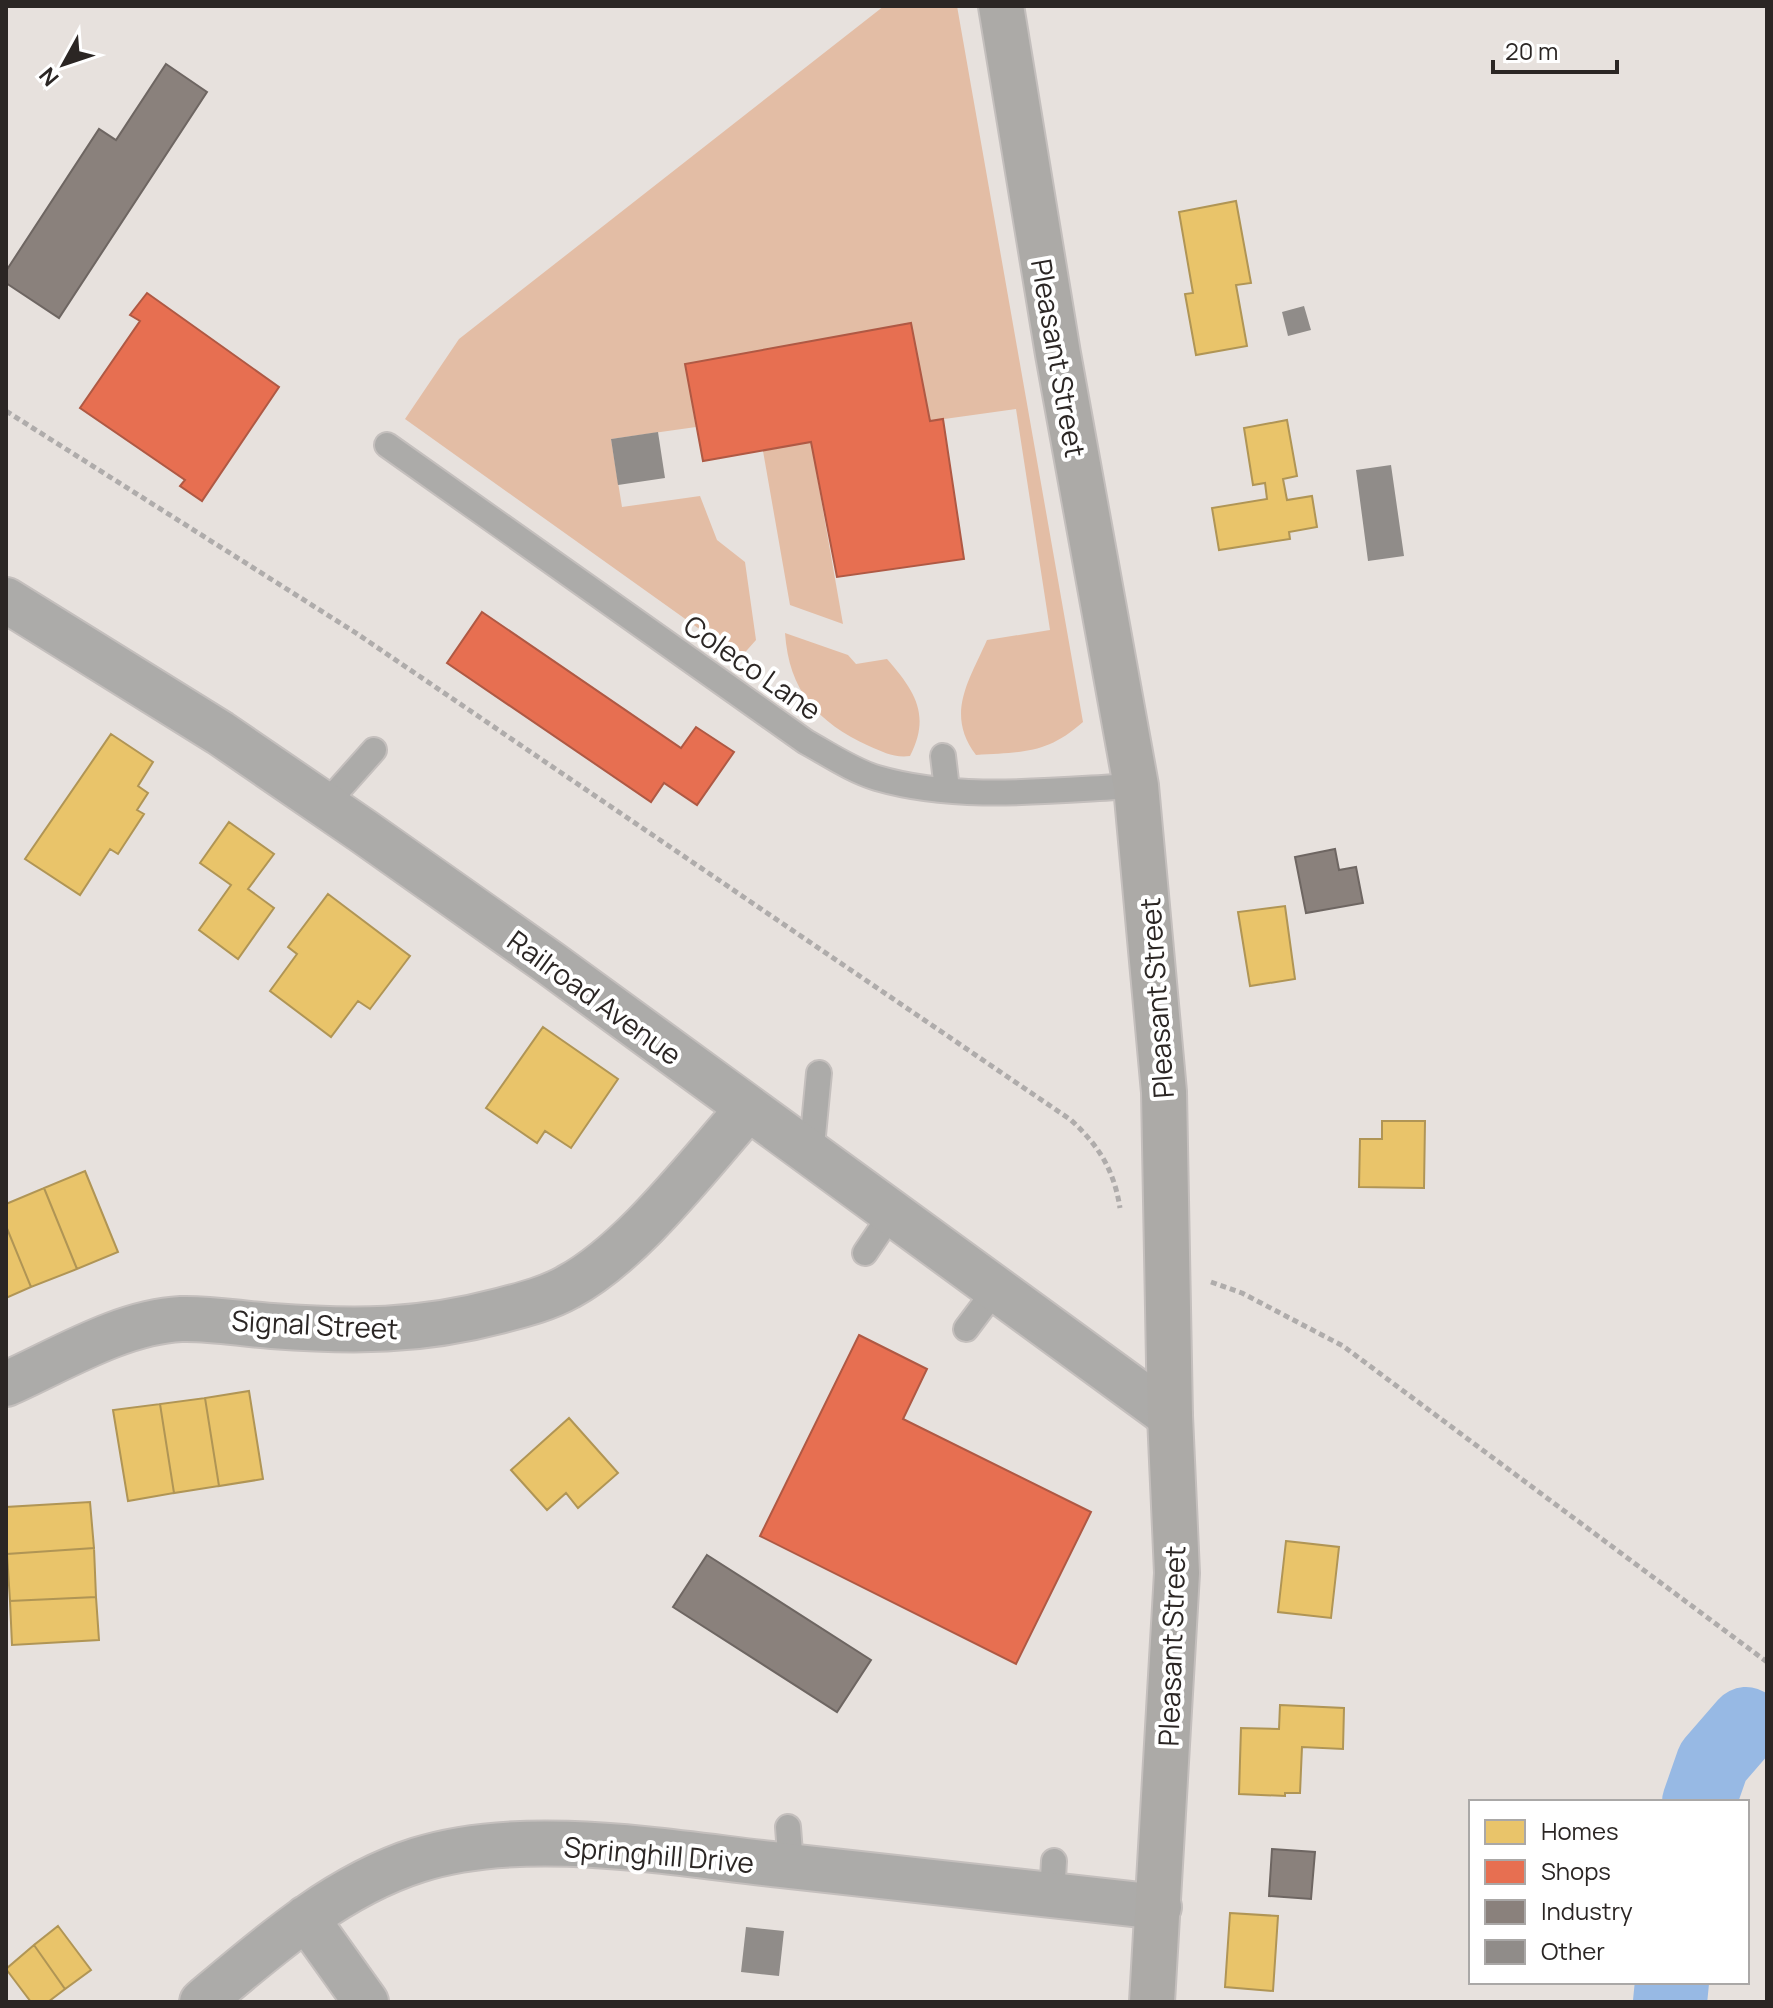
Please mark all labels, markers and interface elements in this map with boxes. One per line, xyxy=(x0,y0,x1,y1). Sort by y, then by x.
north arrow xyxy=(24,24,104,104)
scale bar xyxy=(1493,24,1617,74)
text: 20 m xyxy=(1505,34,1558,67)
text: N xyxy=(32,61,65,93)
street label: Pleasant Street xyxy=(1023,256,1095,460)
street label: Coleco Lane xyxy=(677,606,829,728)
street label: Pleasant Street xyxy=(1130,896,1182,1100)
street label: Railroad Avenue xyxy=(500,921,690,1073)
street label: Signal Street xyxy=(231,1301,399,1347)
street label: Pleasant Street xyxy=(1149,1545,1193,1747)
legend xyxy=(1469,1800,1749,1984)
text: Homes xyxy=(1541,1814,1619,1847)
street label: Springhill Drive xyxy=(562,1827,756,1881)
text: Shops xyxy=(1541,1854,1611,1887)
text: Industry xyxy=(1541,1894,1633,1927)
text: Other xyxy=(1541,1934,1605,1967)

